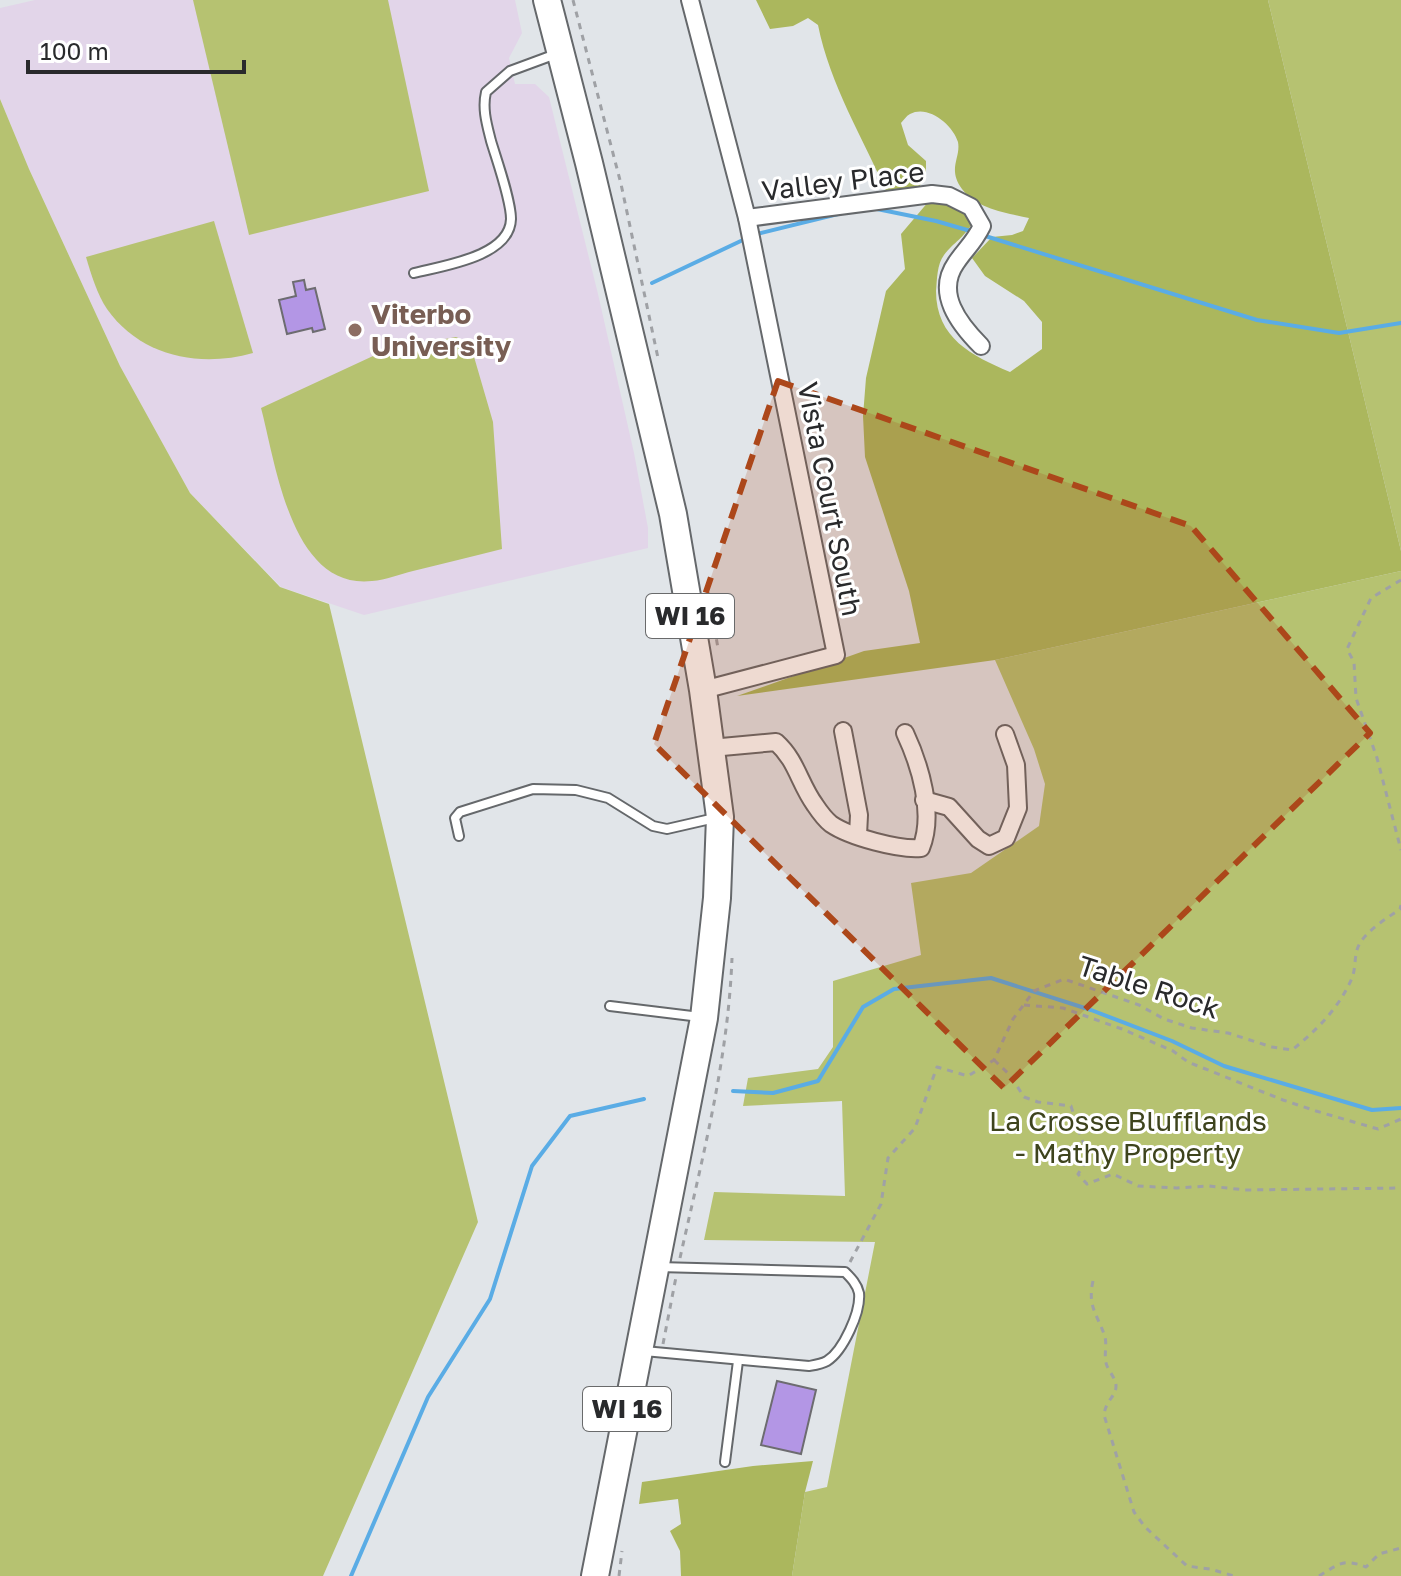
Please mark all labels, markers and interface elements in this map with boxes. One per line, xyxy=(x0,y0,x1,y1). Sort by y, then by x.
scale bar xyxy=(28,24,244,74)
text: 100 m xyxy=(40,36,109,65)
street label: Valley Place xyxy=(760,154,926,207)
place label: Viterbo University xyxy=(371,297,512,362)
marker: Viterbo University xyxy=(346,321,364,339)
street label: Vista Court South xyxy=(792,379,869,619)
road number: WI 16 xyxy=(646,594,734,638)
street label: Table Rock xyxy=(1074,948,1224,1025)
park label: La Crosse Blufflands - Mathy Property xyxy=(989,1104,1267,1169)
road number: WI 16 xyxy=(583,1387,671,1431)

